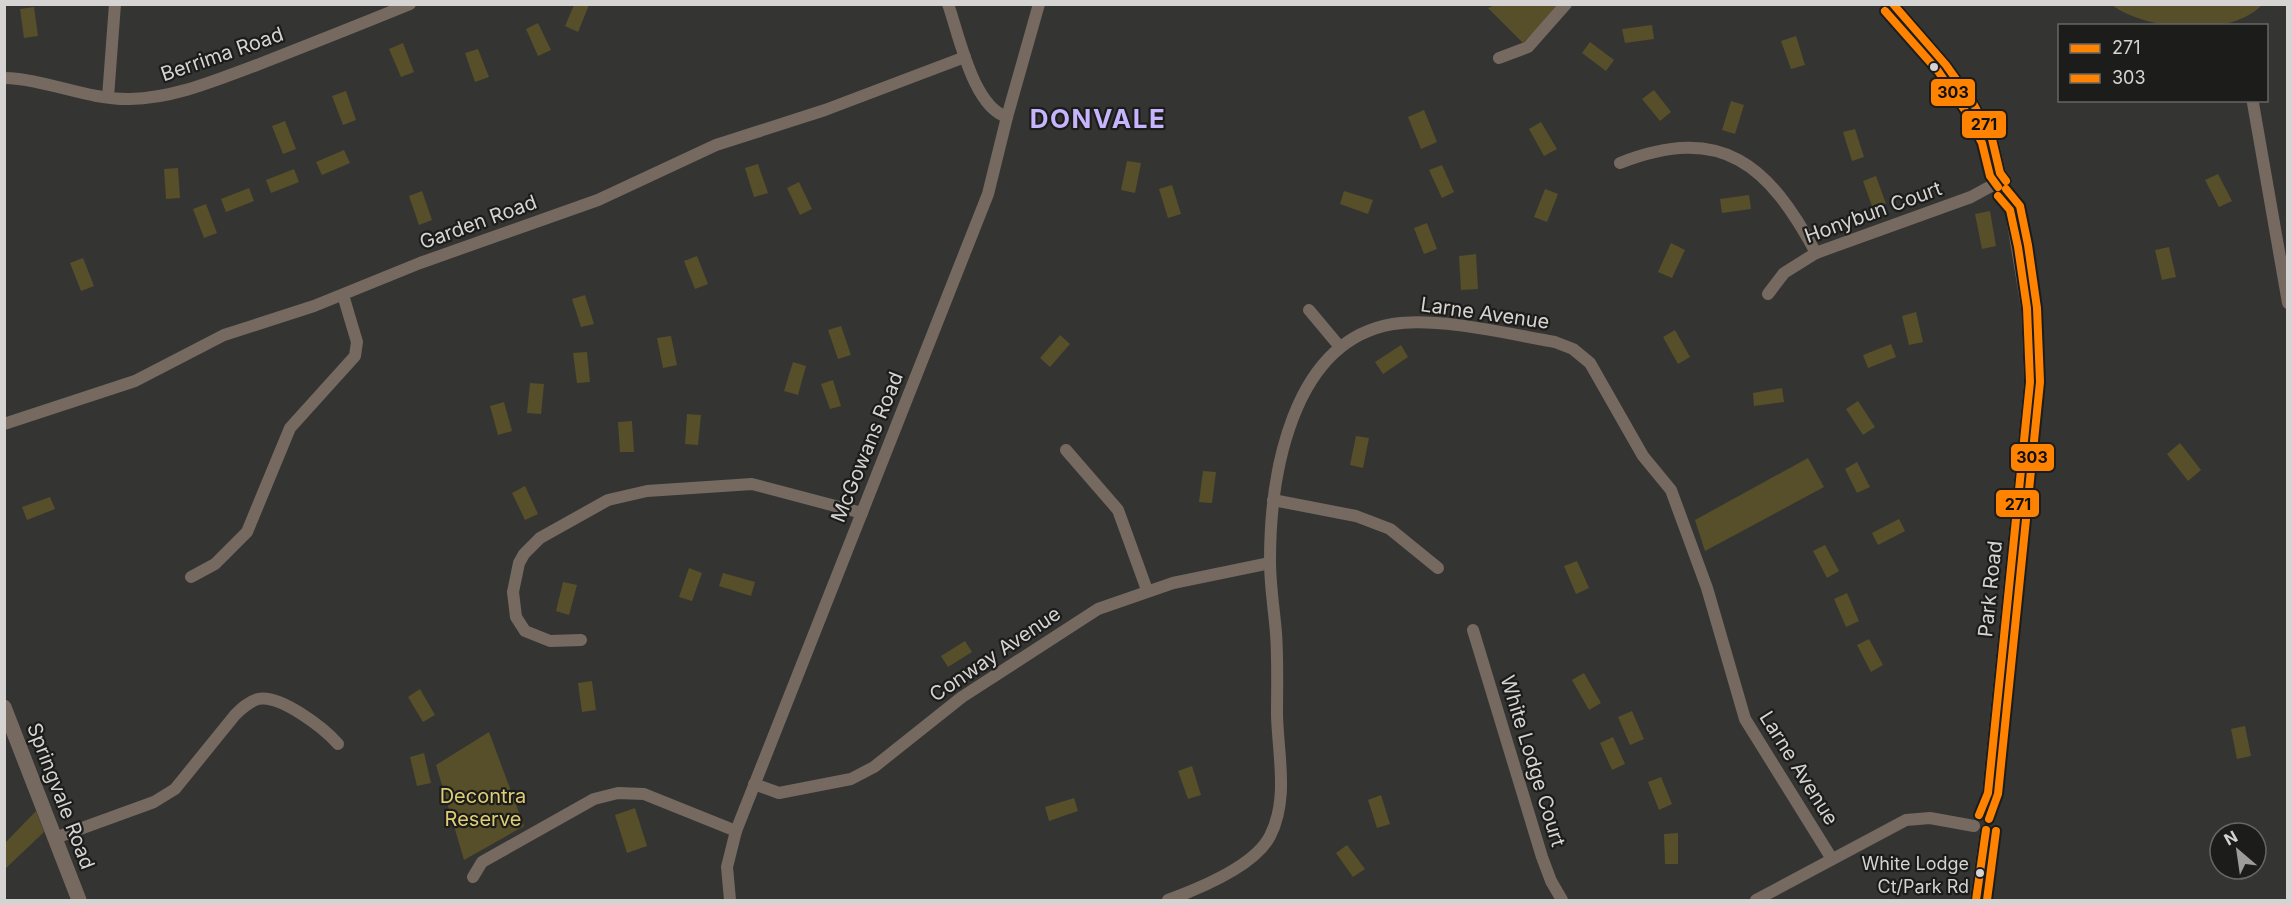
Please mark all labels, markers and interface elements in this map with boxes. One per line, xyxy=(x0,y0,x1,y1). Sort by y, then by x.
street label: Berrima Road xyxy=(158,22,286,86)
legend xyxy=(2058,24,2268,102)
text: 271 xyxy=(2112,37,2141,58)
unlabelled marker xyxy=(1928,61,1940,73)
text: 303 xyxy=(2112,67,2146,88)
line badge: 303 xyxy=(1930,78,1976,107)
text: 303 xyxy=(1937,82,1969,102)
district label: DONVALE xyxy=(1030,103,1166,134)
line badge: 271 xyxy=(1961,110,2007,139)
text: 271 xyxy=(1971,114,1997,134)
street label: Honybun Court xyxy=(1801,176,1945,248)
street label: Garden Road xyxy=(416,190,540,254)
street label: Larne Avenue xyxy=(1419,292,1551,334)
street label: McGowans Road xyxy=(826,368,908,526)
line badge: 303 xyxy=(2010,443,2055,472)
text: 303 xyxy=(2016,447,2048,467)
line badge: 271 xyxy=(1995,489,2040,518)
text: 271 xyxy=(2005,494,2031,514)
street label: Park Road xyxy=(1973,540,2007,638)
street label: Conway Avenue xyxy=(925,601,1065,707)
street label: White Lodge Court xyxy=(1496,672,1571,850)
street label: Larne Avenue xyxy=(1754,707,1844,829)
street label: Springvale Road xyxy=(22,720,100,872)
park label: Decontra Reserve xyxy=(440,784,526,831)
north arrow xyxy=(2208,821,2268,881)
text: N xyxy=(2221,826,2241,850)
place label: White Lodge Ct/Park Rd xyxy=(1861,853,1969,897)
marker: White Lodge Ct/Park Rd xyxy=(1974,867,1986,879)

